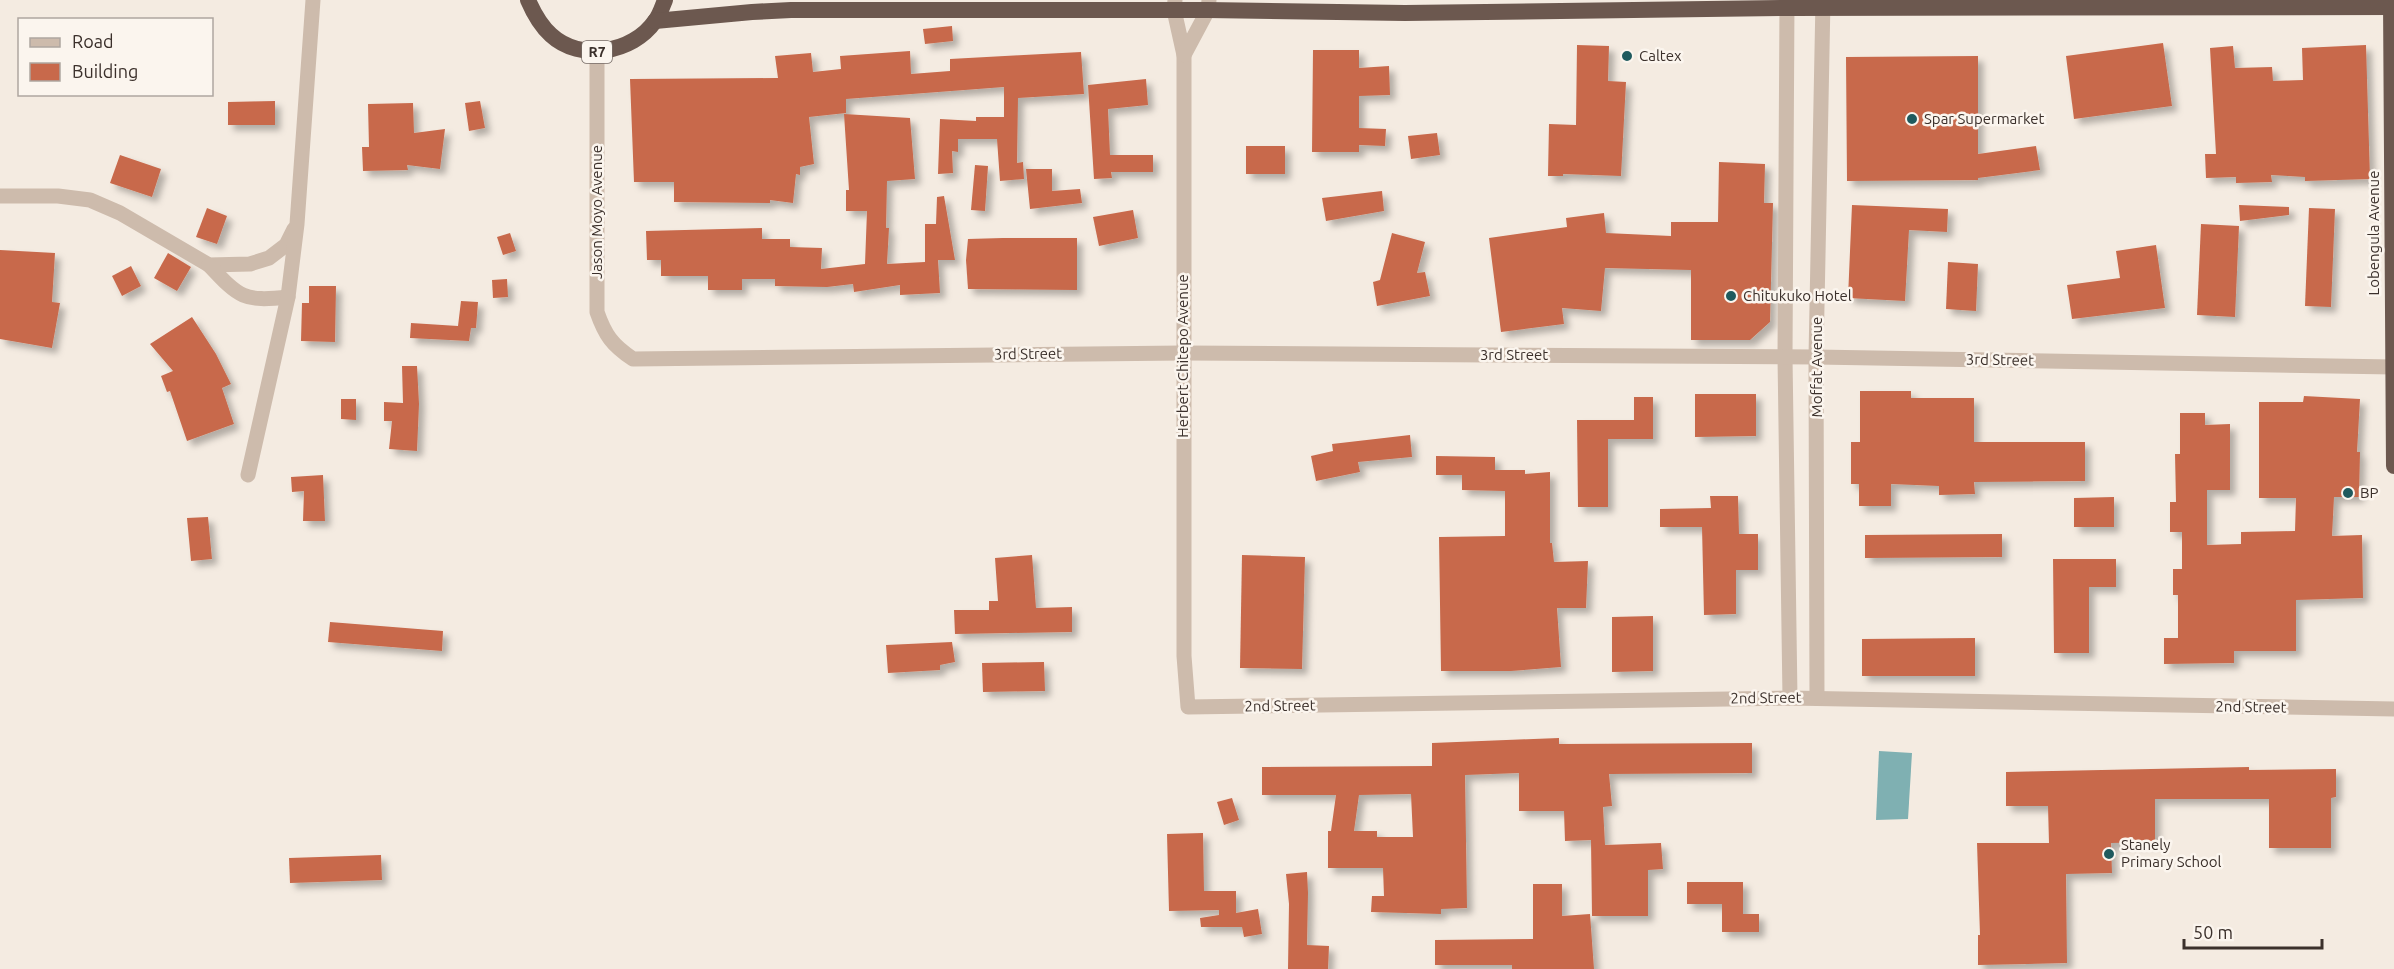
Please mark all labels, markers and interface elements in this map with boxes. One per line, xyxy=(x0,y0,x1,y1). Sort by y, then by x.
legend xyxy=(18,18,213,96)
text: Road xyxy=(72,31,114,51)
road number: R7 xyxy=(582,41,612,63)
place label: Caltex xyxy=(1639,47,1682,64)
marker: Caltex xyxy=(1620,49,1634,63)
text: Building xyxy=(72,61,138,81)
place label: Spar Supermarket xyxy=(1924,110,2045,127)
marker: Spar Supermarket xyxy=(1905,112,1919,126)
street label: Jason Moyo Avenue xyxy=(588,145,605,279)
street label: Lobengula Avenue xyxy=(2365,171,2382,295)
street label: Herbert Chitepo Avenue xyxy=(1174,274,1191,438)
place label: Chitukuko Hotel xyxy=(1743,287,1852,304)
marker: Chitukuko Hotel xyxy=(1724,289,1738,303)
street label: Moffat Avenue xyxy=(1808,317,1825,417)
street label: 3rd Street xyxy=(994,344,1062,363)
street label: 3rd Street xyxy=(1480,346,1548,363)
street label: 3rd Street xyxy=(1966,350,2034,369)
place label: BP xyxy=(2360,484,2379,501)
marker: BP xyxy=(2341,486,2355,500)
street label: 2nd Street xyxy=(1730,688,1802,707)
street label: 2nd Street xyxy=(1244,696,1316,715)
street label: 2nd Street xyxy=(2215,697,2287,716)
place label: Stanely Primary School xyxy=(2121,836,2222,870)
marker: Stanely Primary School xyxy=(2102,847,2116,861)
scale bar xyxy=(2184,912,2322,950)
text: 50 m xyxy=(2193,922,2233,942)

